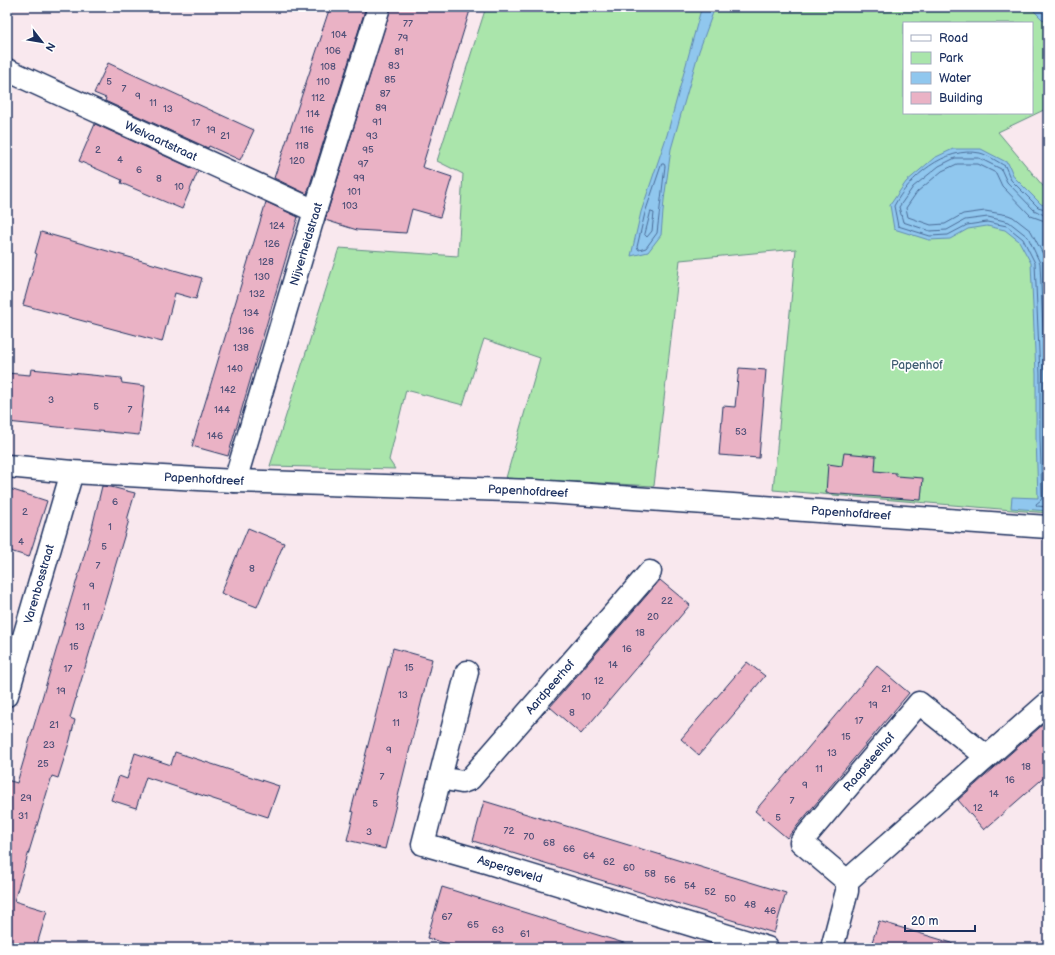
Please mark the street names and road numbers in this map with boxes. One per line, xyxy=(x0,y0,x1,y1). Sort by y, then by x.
street label: Welvaartstraat xyxy=(122,118,200,165)
street label: Nijverheidstraat xyxy=(287,200,326,288)
street label: Papenhofdreef xyxy=(163,470,245,489)
street label: Papenhofdreef xyxy=(487,482,569,501)
street label: Papenhofdreef xyxy=(810,503,892,524)
street label: Varenbosstraat xyxy=(21,542,58,626)
street label: Aardpeerhof xyxy=(523,657,578,718)
street label: Raapsteelhof xyxy=(840,730,899,795)
street label: Aspergeveld xyxy=(476,852,544,887)

